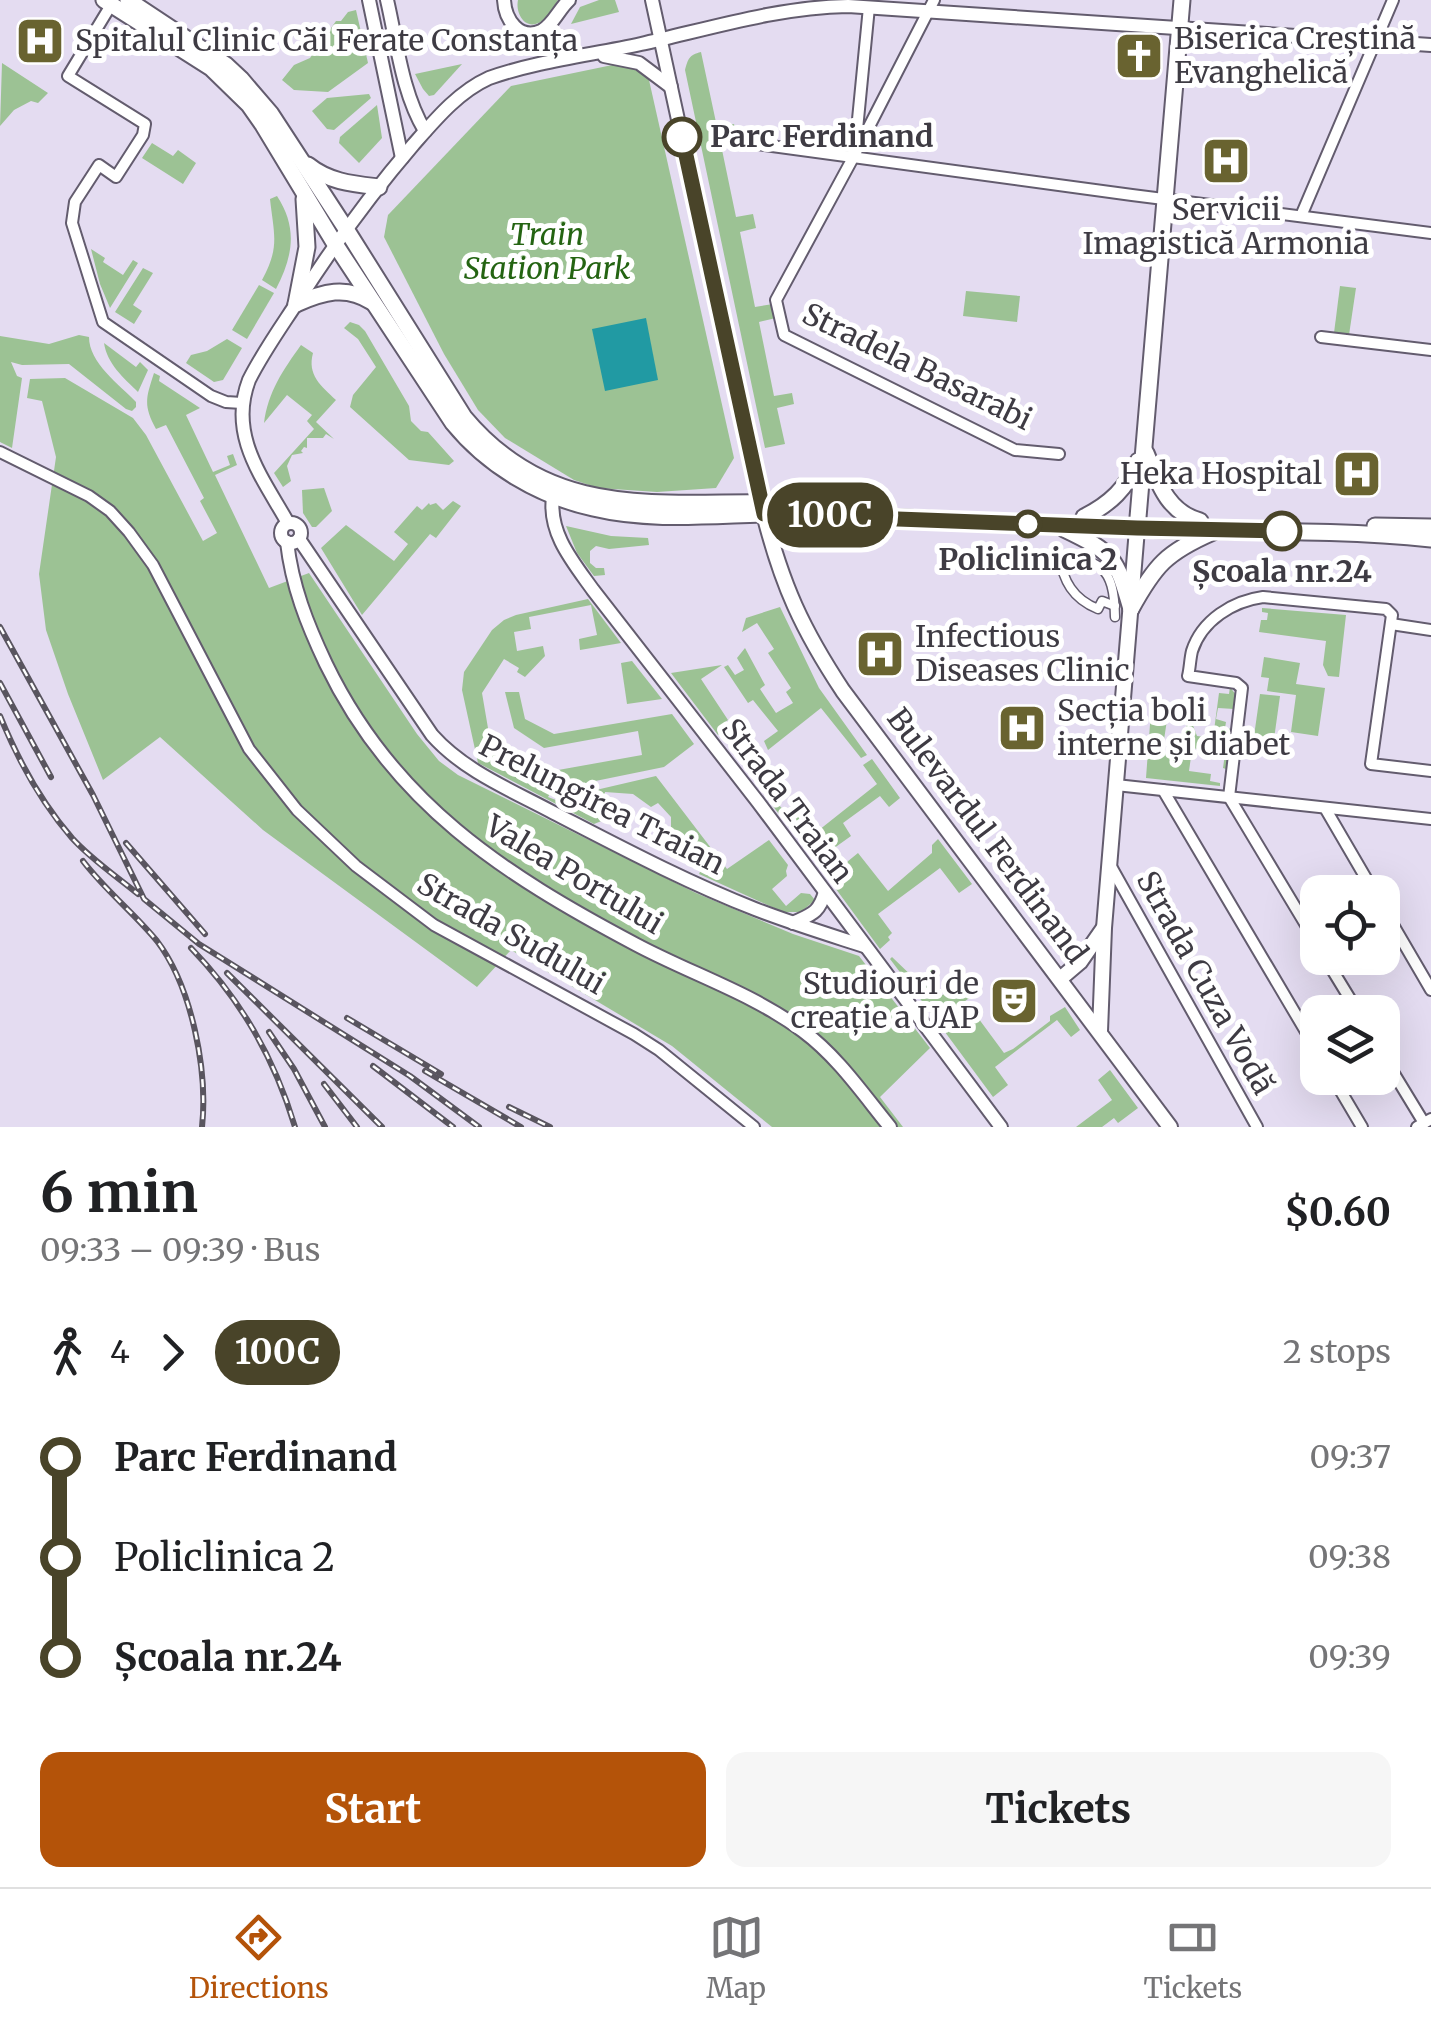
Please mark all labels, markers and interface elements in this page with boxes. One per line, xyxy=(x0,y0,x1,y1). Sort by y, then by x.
hospital icon: Spitalul Clinic Căi Ferate Constanța xyxy=(14,15,66,67)
place label: Biserica Creștină Evanghelică xyxy=(1174,19,1416,91)
place label: Spitalul Clinic Căi Ferate Constanța xyxy=(75,21,578,59)
church icon: Biserica Creștină Evanghelică xyxy=(1113,30,1165,82)
place label: Parc Ferdinand xyxy=(710,117,934,155)
marker: Parc Ferdinand xyxy=(663,118,701,156)
hospital icon: Servicii Imagistică Armonia xyxy=(1200,135,1252,187)
place label: Servicii Imagistică Armonia xyxy=(1083,190,1369,262)
park label: Train Station Park xyxy=(464,215,631,287)
street label: Stradela Basarabi xyxy=(797,294,1038,438)
hospital icon: Heka Hospital xyxy=(1331,448,1383,500)
place label: Heka Hospital xyxy=(1120,454,1322,492)
line badge: 100C xyxy=(760,482,900,548)
text: 100C xyxy=(787,493,873,537)
marker: Policlinica 2 xyxy=(1015,511,1041,537)
marker: Școala nr.24 xyxy=(1263,512,1301,550)
place label: Policlinica 2 xyxy=(938,540,1118,578)
place label: Școala nr.24 xyxy=(1192,552,1372,590)
place label: Infectious Diseases Clinic xyxy=(915,617,1130,689)
hospital icon: Infectious Diseases Clinic xyxy=(854,628,906,680)
place label: Secția boli interne și diabet xyxy=(1057,691,1291,763)
street label: Bulevardul Ferdinand xyxy=(879,700,1096,971)
hospital icon: Secția boli interne și diabet xyxy=(996,702,1048,754)
street label: Strada Traian xyxy=(714,711,862,890)
street label: Prelungirea Traian xyxy=(473,726,732,882)
street label: Valea Portului xyxy=(478,806,670,942)
street label: Strada Sudului xyxy=(411,864,612,1002)
street label: Strada Cuza Vodă xyxy=(1129,864,1283,1101)
map controls xyxy=(1300,875,1400,1095)
button: locate xyxy=(1300,875,1400,975)
place label: Studiouri de creație a UAP xyxy=(791,964,979,1036)
theatre icon: Studiouri de creație a UAP xyxy=(988,975,1040,1027)
button: layers xyxy=(1300,995,1400,1095)
text: 6 min xyxy=(40,1158,198,1227)
text: $0.60 xyxy=(1284,1189,1391,1236)
text: 09:33 – 09:39 · Bus xyxy=(40,1230,320,1270)
icon: walk xyxy=(40,1325,95,1380)
icon: forward xyxy=(145,1325,200,1380)
text: 100C xyxy=(235,1330,320,1374)
text: 4 xyxy=(110,1332,130,1372)
text: 2 stops xyxy=(1283,1332,1391,1372)
text: Parc Ferdinand xyxy=(114,1434,397,1481)
text: 09:37 xyxy=(1310,1437,1391,1477)
text: Policlinica 2 xyxy=(114,1534,335,1581)
text: 09:38 xyxy=(1308,1537,1391,1577)
text: Școala nr.24 xyxy=(114,1634,342,1681)
text: 09:39 xyxy=(1308,1637,1391,1677)
button: Start xyxy=(40,1752,706,1867)
button: Tickets xyxy=(726,1752,1391,1867)
tab: Directions xyxy=(189,1910,329,2006)
tab: Map xyxy=(706,1910,766,2006)
tab: Tickets xyxy=(1143,1910,1242,2006)

